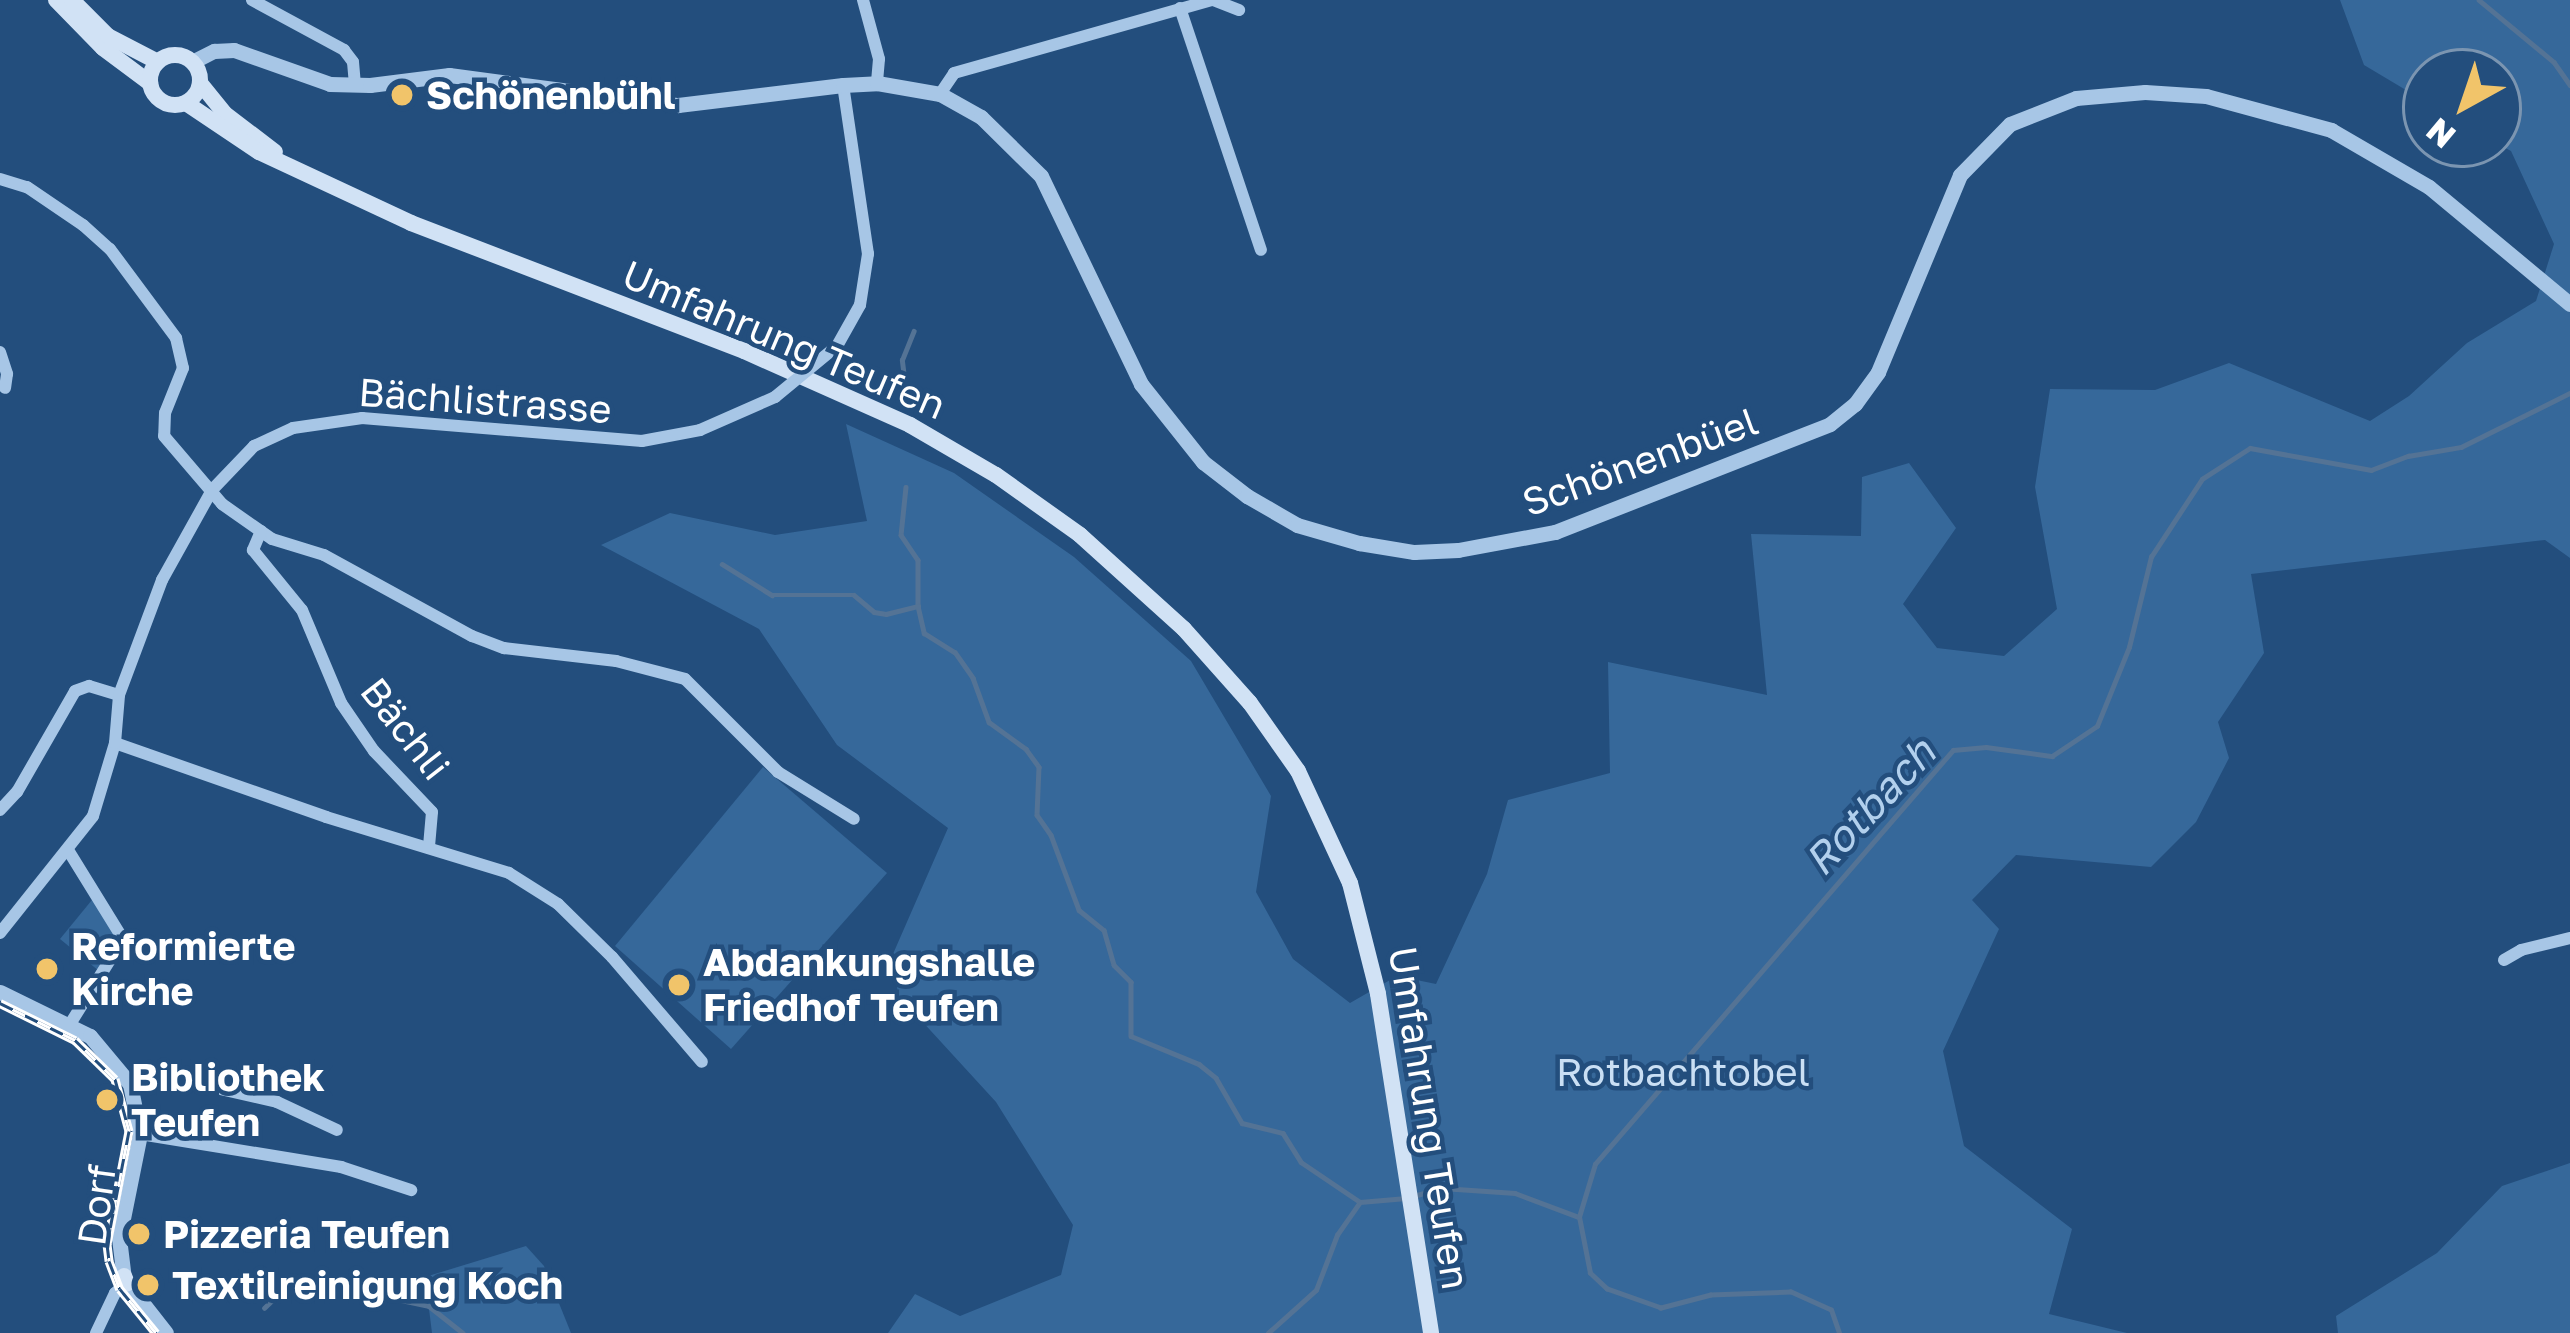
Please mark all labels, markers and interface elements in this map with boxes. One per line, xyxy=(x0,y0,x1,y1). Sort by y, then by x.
north arrow xyxy=(2402,48,2522,168)
place label: Schönenbühl xyxy=(426,72,676,118)
marker: Schönenbühl xyxy=(389,82,415,108)
text: N xyxy=(2418,111,2463,157)
street label: Umfahrung Teufen xyxy=(615,251,953,429)
street label: Bächlistrasse xyxy=(357,369,613,433)
street label: Schönenbüel xyxy=(1516,398,1764,526)
street label: Bächli xyxy=(351,669,459,789)
water label: Rotbach xyxy=(1793,727,1945,885)
place label: Reformierte Kirche xyxy=(71,924,295,1015)
place label: Abdankungshalle Friedhof Teufen xyxy=(703,940,1035,1031)
street label: Umfahrung Teufen xyxy=(1379,943,1479,1293)
marker: Reformierte Kirche xyxy=(34,956,60,982)
marker: Abdankungshalle Friedhof Teufen xyxy=(666,972,692,998)
park label: Rotbachtobel xyxy=(1556,1049,1810,1095)
place label: Bibliothek Teufen xyxy=(131,1055,325,1146)
marker: Bibliothek Teufen xyxy=(94,1087,120,1113)
street label: Dorf xyxy=(68,1162,126,1248)
place label: Pizzeria Teufen xyxy=(163,1211,450,1257)
marker: Pizzeria Teufen xyxy=(126,1221,152,1247)
place label: Textilreinigung Koch xyxy=(172,1262,563,1308)
marker: Textilreinigung Koch xyxy=(135,1272,161,1298)

